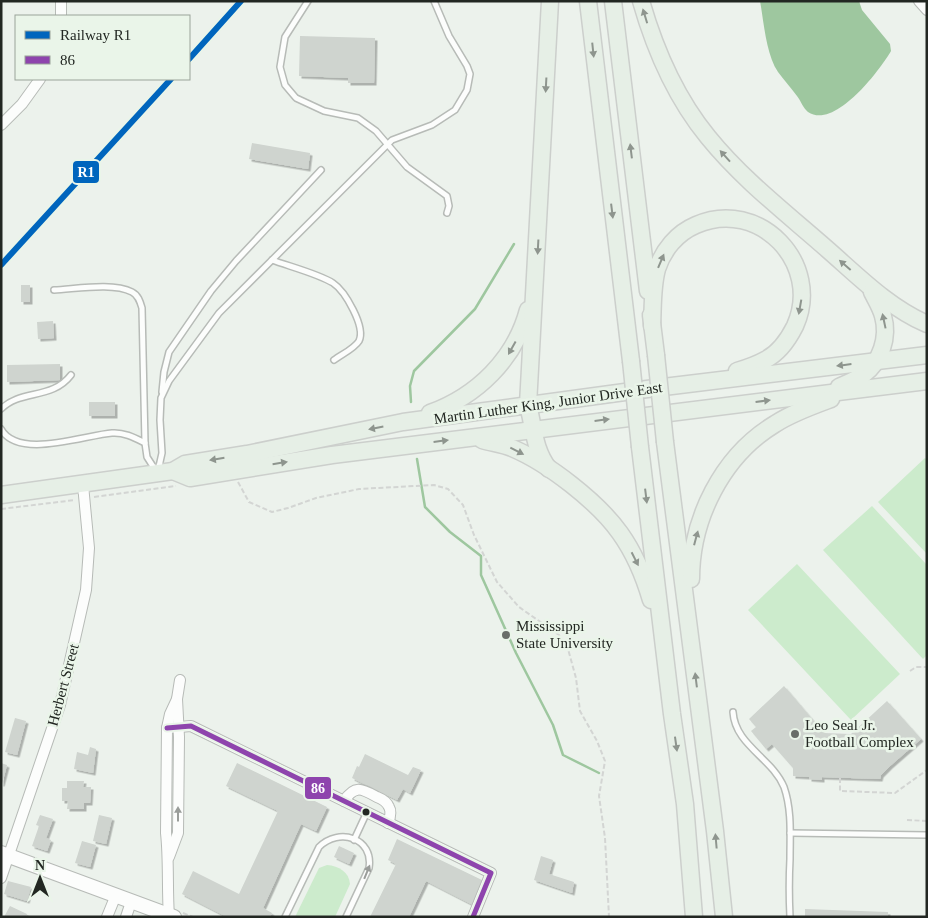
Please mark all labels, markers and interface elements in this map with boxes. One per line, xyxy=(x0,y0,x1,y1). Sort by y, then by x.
one-way arrow xyxy=(641,8,649,23)
legend xyxy=(15,15,190,80)
text: Railway R1 xyxy=(60,27,131,43)
one-way arrow xyxy=(589,42,597,58)
text: 86 xyxy=(60,52,76,68)
one-way arrow xyxy=(541,77,549,93)
one-way arrow xyxy=(627,142,635,158)
one-way arrow xyxy=(719,151,731,163)
line badge: R1 xyxy=(72,160,100,184)
text: R1 xyxy=(77,165,95,180)
one-way arrow xyxy=(608,203,616,219)
one-way arrow xyxy=(533,239,541,255)
one-way arrow xyxy=(657,254,665,268)
one-way arrow xyxy=(840,259,852,271)
one-way arrow xyxy=(796,299,804,315)
one-way arrow xyxy=(880,313,888,328)
one-way arrow xyxy=(508,341,516,355)
one-way arrow xyxy=(835,361,851,369)
street label: Martin Luther King, Junior Drive East xyxy=(433,379,664,427)
one-way arrow xyxy=(756,396,772,404)
one-way arrow xyxy=(594,416,610,424)
one-way arrow xyxy=(368,424,384,432)
one-way arrow xyxy=(433,437,449,445)
one-way arrow xyxy=(510,447,524,455)
one-way arrow xyxy=(208,455,224,463)
one-way arrow xyxy=(272,458,288,466)
one-way arrow xyxy=(642,488,650,504)
one-way arrow xyxy=(692,531,700,546)
one-way arrow xyxy=(631,551,639,566)
place label: Mississippi State University xyxy=(516,618,614,651)
marker: Mississippi State University xyxy=(500,629,512,641)
street label: Herbert Street xyxy=(44,641,82,728)
one-way arrow xyxy=(692,672,700,688)
place label: Leo Seal Jr. Football Complex xyxy=(805,717,914,750)
marker: Leo Seal Jr. Football Complex xyxy=(789,728,801,740)
one-way arrow xyxy=(673,736,681,752)
line badge: 86 xyxy=(304,776,332,800)
text: 86 xyxy=(311,781,325,796)
one-way arrow xyxy=(174,806,182,822)
unlabelled marker xyxy=(361,807,371,817)
one-way arrow xyxy=(712,833,720,849)
north arrow xyxy=(15,853,65,903)
text: N xyxy=(35,858,45,873)
one-way arrow xyxy=(363,865,371,880)

